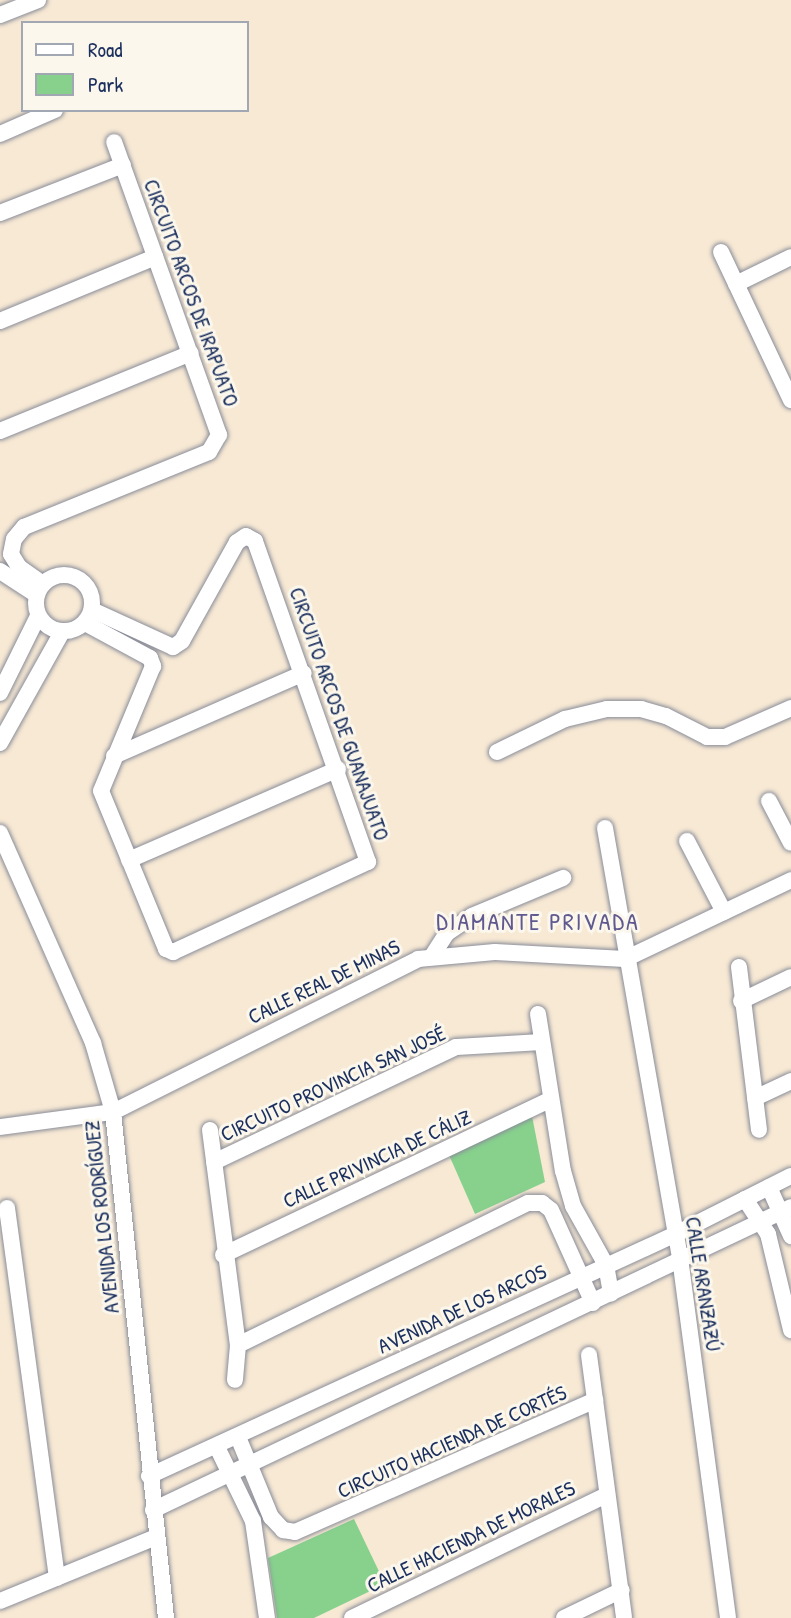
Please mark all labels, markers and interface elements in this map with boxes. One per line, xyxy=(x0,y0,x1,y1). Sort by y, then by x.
legend xyxy=(21,21,248,112)
text: Road xyxy=(88,35,122,64)
text: Park xyxy=(88,70,123,99)
street label: CIRCUITO ARCOS DE IRAPUATO xyxy=(138,176,244,410)
street label: CIRCUITO ARCOS DE GUANAJUATO xyxy=(284,584,394,844)
district label: DIAMANTE PRIVADA xyxy=(438,908,638,936)
street label: CALLE REAL DE MINAS xyxy=(244,934,404,1030)
street label: CIRCUITO PROVINCIA SAN JOSÉ xyxy=(217,1021,449,1147)
street label: CALLE PRIVINCIA DE CÁLIZ xyxy=(279,1104,475,1214)
street label: AVENIDA LOS RODRÍGUEZ xyxy=(79,1119,125,1315)
street label: CALLE ARANZAZÚ xyxy=(680,1215,726,1353)
street label: AVENIDA DE LOS ARCOS xyxy=(374,1259,550,1359)
street label: CIRCUITO HACIENDA DE CORTÉS xyxy=(334,1380,570,1504)
street label: CALLE HACIENDA DE MORALES xyxy=(363,1476,579,1598)

